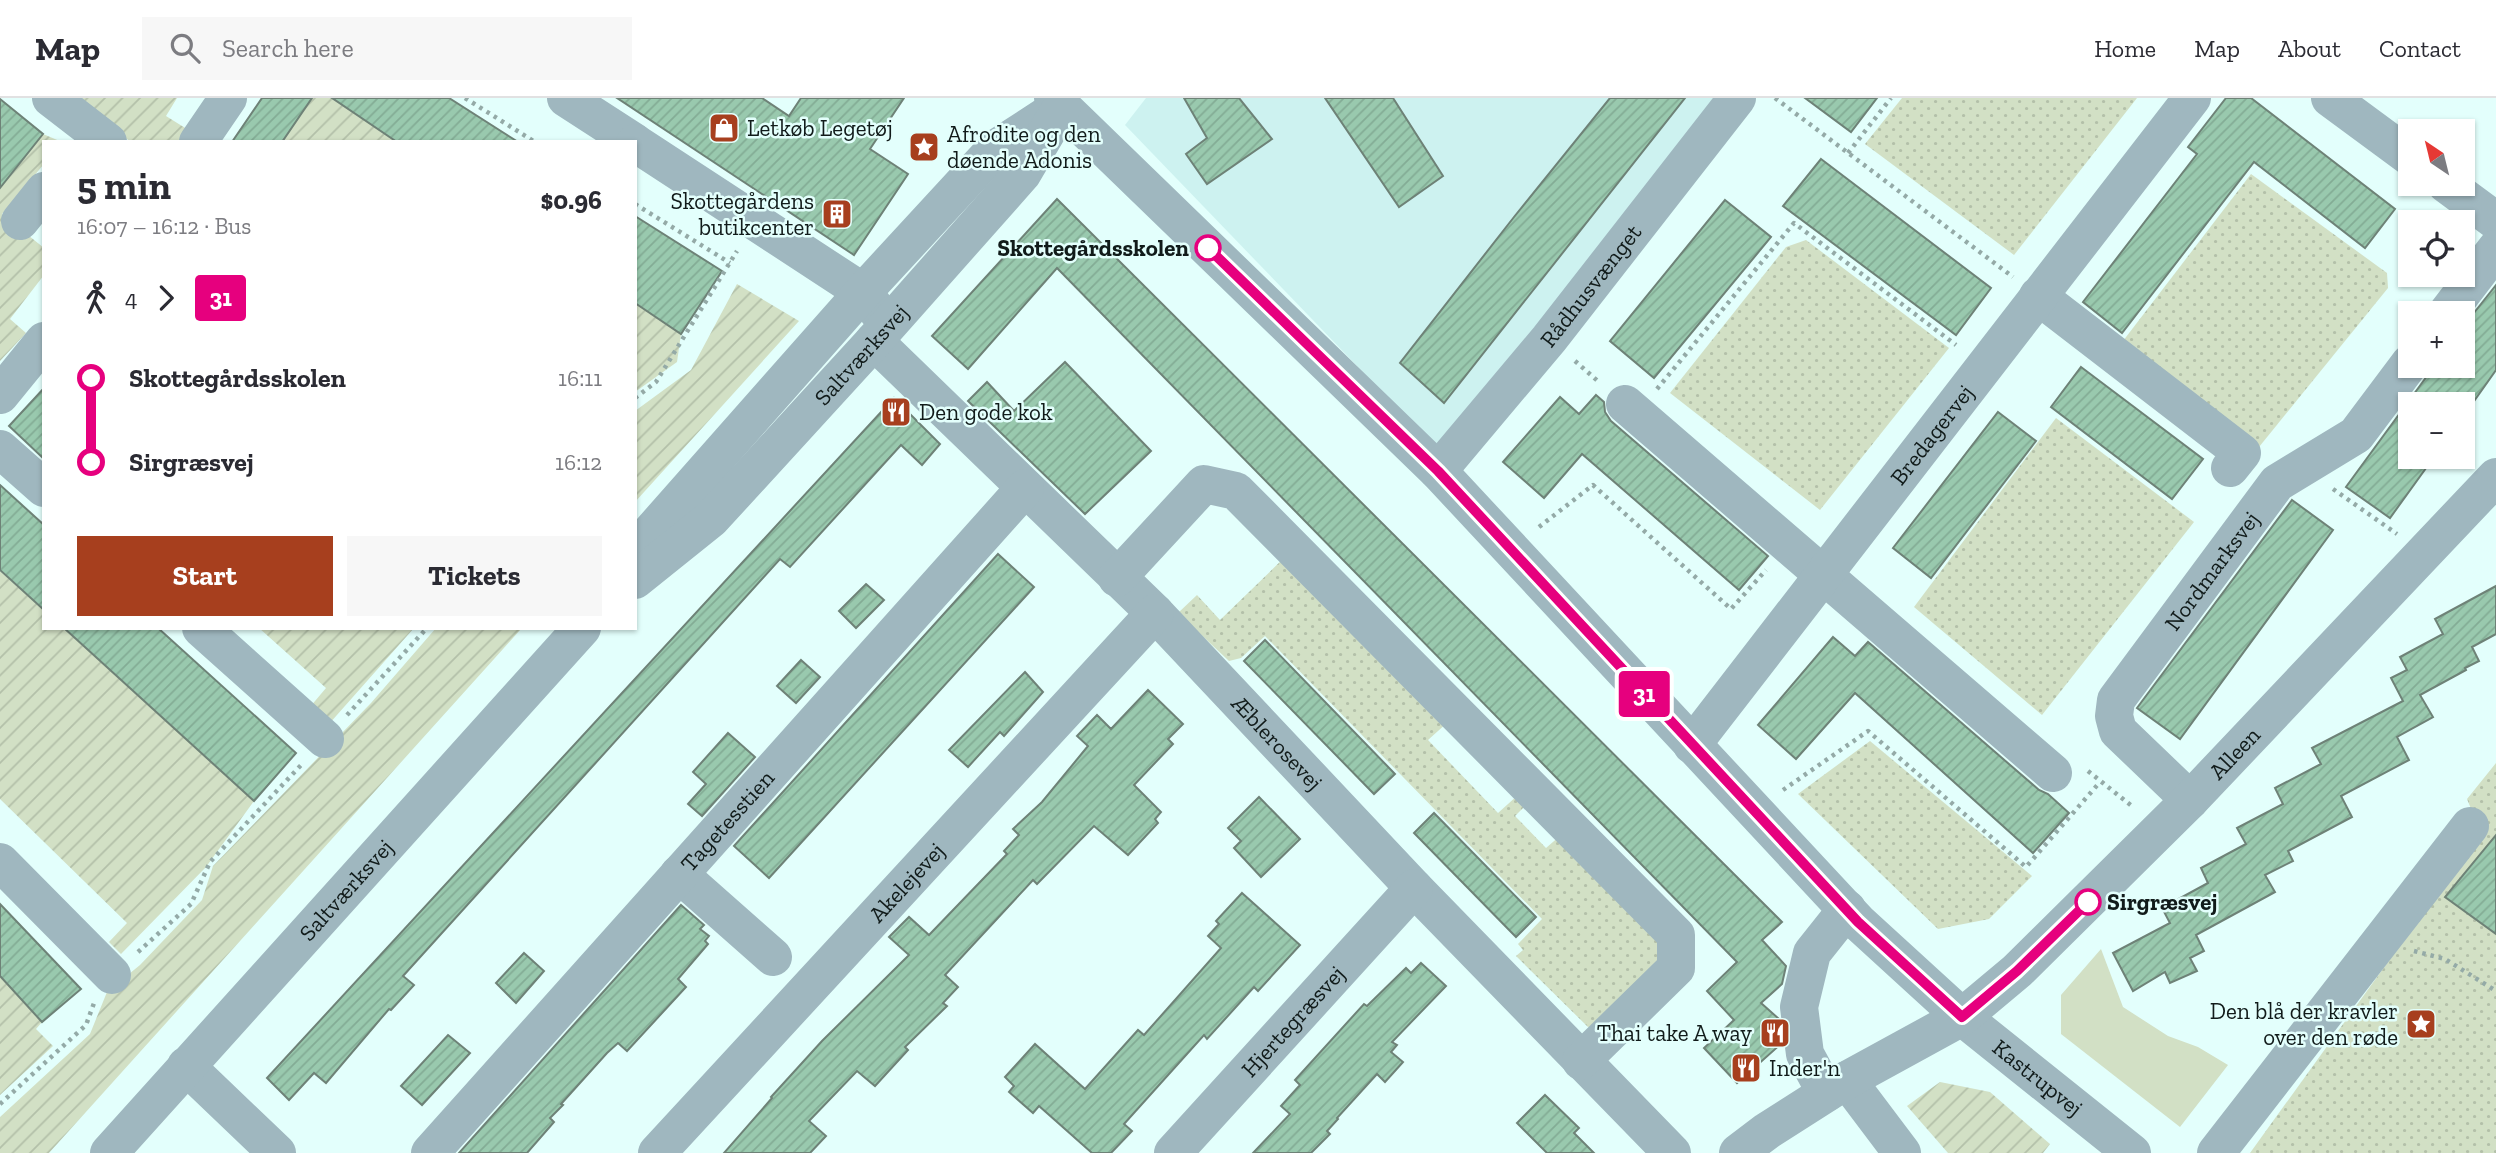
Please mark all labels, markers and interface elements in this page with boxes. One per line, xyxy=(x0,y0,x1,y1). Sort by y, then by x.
search box xyxy=(142,17,632,80)
text: Map xyxy=(35,29,100,68)
icon: search xyxy=(166,29,204,67)
text: Search here xyxy=(222,32,354,64)
text: Home xyxy=(2094,34,2156,63)
text: Map xyxy=(2194,34,2240,63)
text: About xyxy=(2278,34,2341,63)
text: Contact xyxy=(2379,34,2461,63)
shop icon: Letkøb Legetøj xyxy=(707,111,741,145)
place label: Letkøb Legetøj xyxy=(747,114,893,142)
north arrow xyxy=(2398,119,2474,196)
map controls xyxy=(2398,119,2475,469)
place label: Afrodite og den døende Adonis xyxy=(947,120,1101,174)
place icon: Afrodite og den døende Adonis xyxy=(907,130,941,164)
text: 5 min xyxy=(77,163,171,209)
text: $0.96 xyxy=(540,184,602,216)
place label: Skottegårdens butikcenter xyxy=(670,187,814,241)
building icon: Skottegårdens butikcenter xyxy=(820,197,854,231)
button: locate xyxy=(2398,210,2475,287)
text: 16:07 – 16:12 · Bus xyxy=(77,212,251,240)
street label: Rådhusvænget xyxy=(1534,218,1647,353)
place label: Skottegårdsskolen xyxy=(997,234,1189,262)
marker: Skottegårdsskolen xyxy=(1195,235,1221,261)
icon: walk xyxy=(77,279,115,317)
icon: forward xyxy=(147,279,185,317)
text: 31 xyxy=(209,283,232,312)
text: 4 xyxy=(125,284,137,312)
street label: Saltværksvej xyxy=(808,298,914,411)
button: + xyxy=(2398,301,2475,378)
text: Skottegårdsskolen xyxy=(129,362,346,394)
text: 16:11 xyxy=(558,364,602,392)
street label: Bredagervej xyxy=(1884,379,1979,491)
button: − xyxy=(2398,392,2475,469)
restaurant icon: Den gode kok xyxy=(879,395,913,429)
place label: Den gode kok xyxy=(919,398,1053,426)
text: Sirgræsvej xyxy=(129,446,254,478)
text: 16:12 xyxy=(555,448,602,476)
street label: Nordmarksvej xyxy=(2158,506,2265,636)
button: Start xyxy=(77,536,333,616)
button: Tickets xyxy=(347,536,602,616)
line badge: 31 xyxy=(1612,671,1676,717)
text: 31 xyxy=(1633,679,1655,708)
street label: Æblerosevej xyxy=(1225,688,1328,796)
street label: Alleen xyxy=(2203,721,2266,785)
street label: Tagetesstien xyxy=(675,764,780,877)
street label: Saltværksvej xyxy=(293,834,399,946)
street label: Akelejevej xyxy=(863,837,950,928)
place label: Sirgræsvej xyxy=(2107,888,2217,916)
marker: Sirgræsvej xyxy=(2075,889,2101,915)
street label: Hjertegræsvej xyxy=(1235,960,1350,1083)
place label: Den blå der kravler over den røde xyxy=(2210,997,2398,1051)
place icon: Den blå der kravler over den røde xyxy=(2404,1007,2438,1041)
restaurant icon: Thai take A way xyxy=(1758,1016,1792,1050)
place label: Thai take A way xyxy=(1597,1019,1752,1047)
street label: Kastrupvej xyxy=(1987,1033,2088,1122)
restaurant icon: Inder'n xyxy=(1729,1051,1763,1085)
place label: Inder'n xyxy=(1769,1054,1840,1082)

